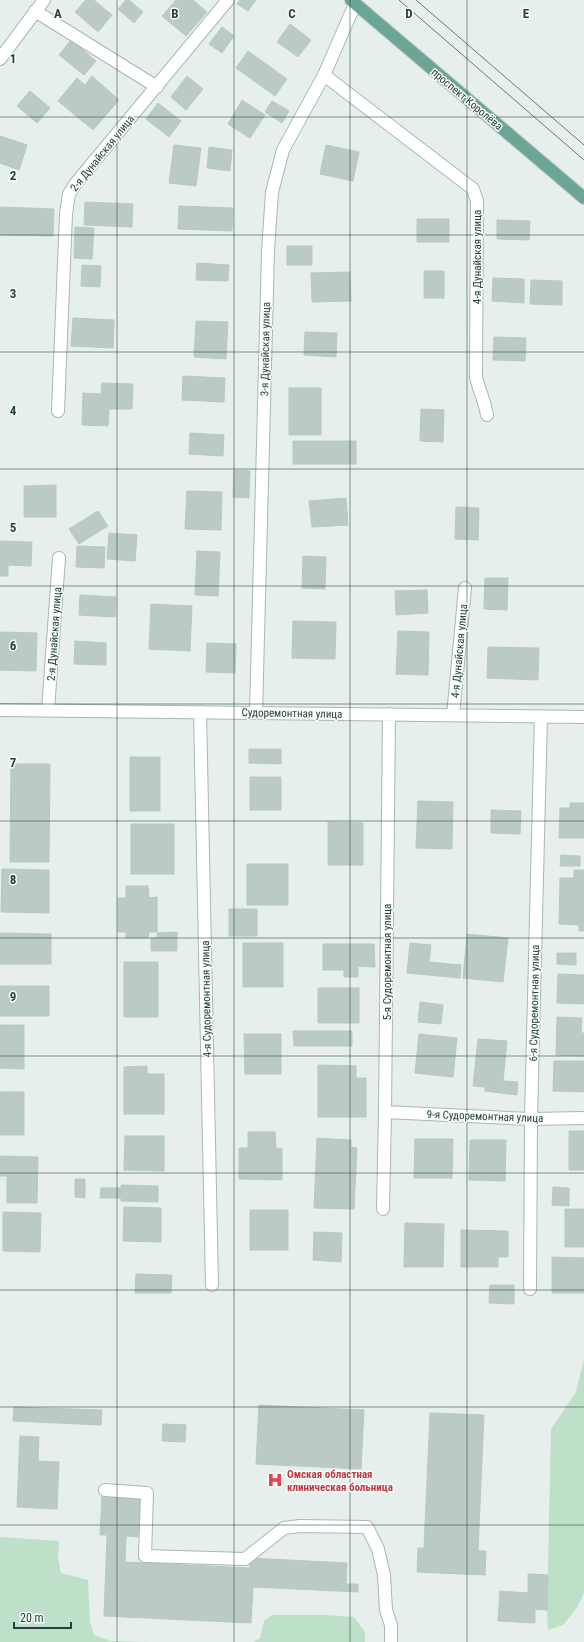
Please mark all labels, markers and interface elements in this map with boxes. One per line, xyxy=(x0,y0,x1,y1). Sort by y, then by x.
text: A xyxy=(54,6,62,21)
text: B xyxy=(171,6,179,21)
text: C xyxy=(288,6,296,21)
text: D xyxy=(405,6,413,21)
text: E xyxy=(523,6,530,21)
text: 1 xyxy=(10,51,16,66)
street label: проспект Королёва xyxy=(428,66,505,133)
street label: 2-я Дунайская улица xyxy=(68,113,137,194)
text: 2 xyxy=(10,168,17,183)
street label: 4-я Дунайская улица xyxy=(471,210,484,304)
text: 3 xyxy=(10,286,16,301)
street label: 3-я Дунайская улица xyxy=(258,302,273,396)
text: 4 xyxy=(10,403,17,418)
text: 5 xyxy=(10,520,17,535)
street label: 2-я Дунайская улица xyxy=(45,587,64,682)
street label: 4-я Дунайская улица xyxy=(449,603,470,699)
text: 6 xyxy=(10,638,17,653)
street label: Судоремонтная улица xyxy=(242,706,342,721)
text: 7 xyxy=(10,755,17,770)
text: 8 xyxy=(10,872,16,887)
street label: 5-я Судоремонтная улица xyxy=(381,904,394,1020)
street label: 4-я Судоремонтная улица xyxy=(199,941,214,1057)
street label: 6-я Судоремонтная улица xyxy=(527,945,542,1061)
text: 9 xyxy=(10,989,16,1004)
street label: 9-я Судоремонтная улица xyxy=(426,1108,544,1125)
place label: Омская областная клиническая больница xyxy=(287,1468,393,1494)
hospital icon: Омская областная клиническая больница xyxy=(266,1471,284,1489)
scale bar xyxy=(14,1604,71,1630)
text: 20 m xyxy=(20,1611,44,1625)

